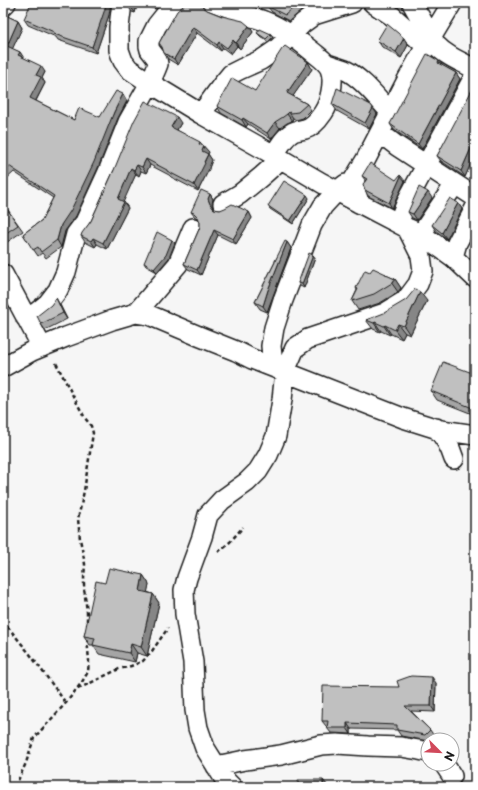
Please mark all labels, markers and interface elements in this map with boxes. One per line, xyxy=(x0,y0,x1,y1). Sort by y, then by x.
north arrow xyxy=(420,732,460,772)
text: N xyxy=(440,749,459,764)

